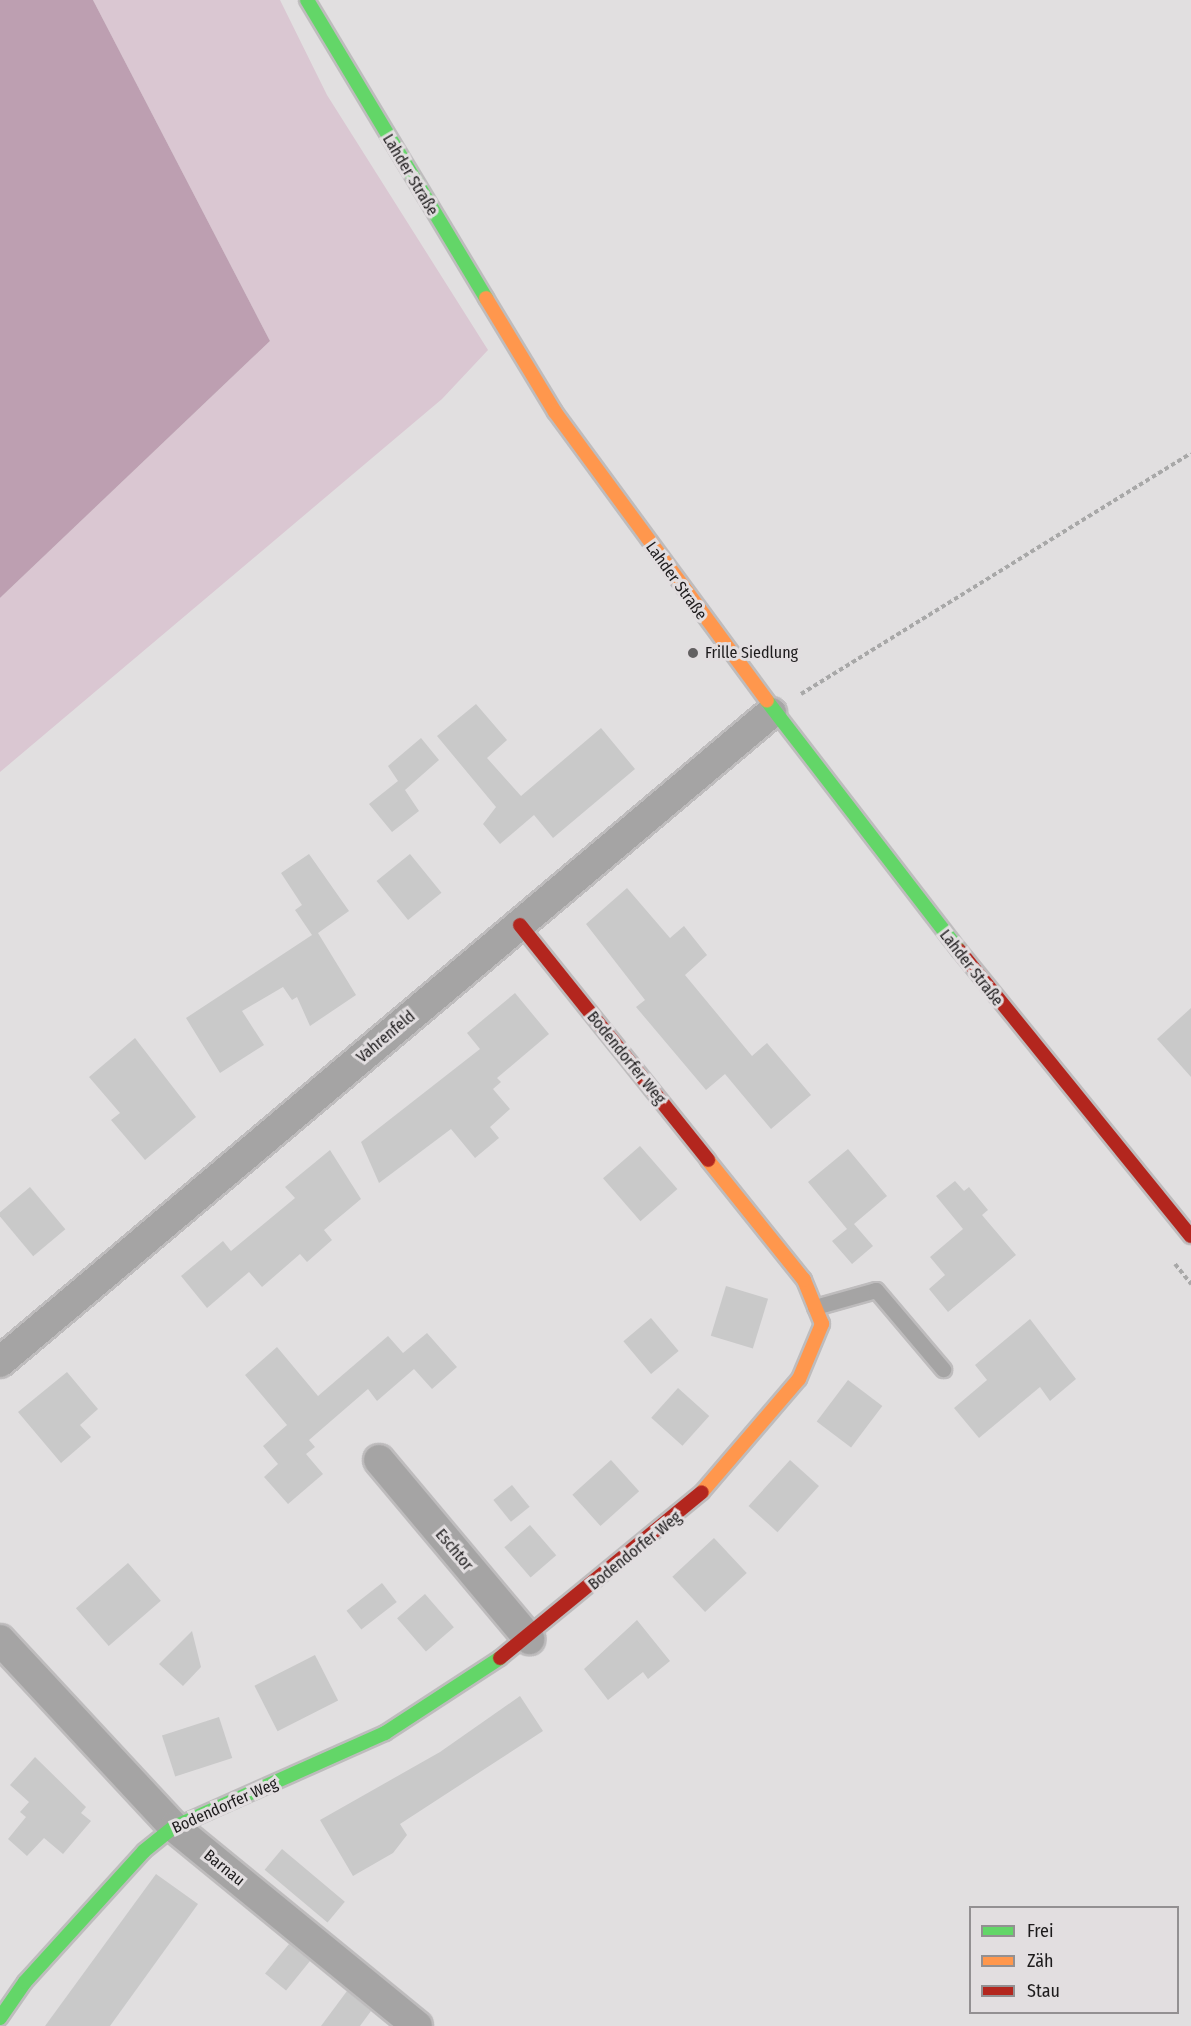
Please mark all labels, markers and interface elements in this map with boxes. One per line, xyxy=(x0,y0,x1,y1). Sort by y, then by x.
street label: Lahder Straße xyxy=(378,131,442,219)
street label: Lahder Straße xyxy=(641,538,711,624)
place label: Frille Siedlung xyxy=(705,643,798,663)
marker: Frille Siedlung xyxy=(686,646,700,660)
street label: Lahder Straße xyxy=(935,926,1007,1010)
street label: Vahrenfeld xyxy=(353,1007,419,1067)
street label: Bodendorfer Weg xyxy=(583,1008,669,1108)
street label: Bodendorfer Weg xyxy=(585,1508,685,1594)
street label: Eschtor xyxy=(431,1525,477,1575)
street label: Bodendorfer Weg xyxy=(169,1774,281,1838)
street label: Barnau xyxy=(200,1846,248,1890)
legend xyxy=(969,1906,1179,2014)
text: Frei xyxy=(1027,1920,1053,1942)
text: Zäh xyxy=(1027,1950,1054,1972)
text: Stau xyxy=(1027,1980,1060,2002)

